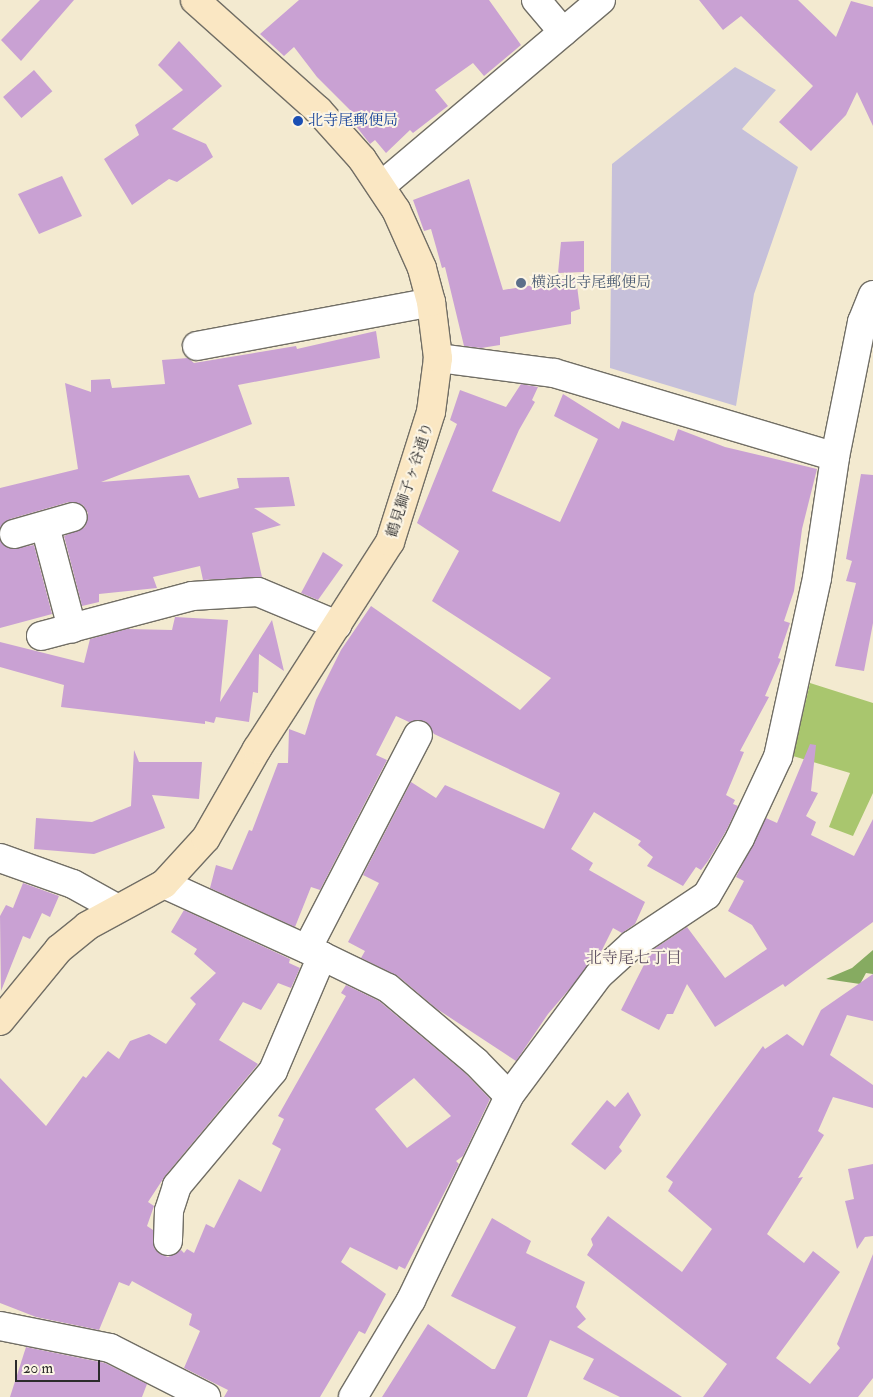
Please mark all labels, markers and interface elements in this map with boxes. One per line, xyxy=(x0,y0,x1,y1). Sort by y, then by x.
place label: 北寺尾郵便局 xyxy=(308,112,398,130)
marker: 北寺尾郵便局 xyxy=(292,115,304,127)
place label: 横浜北寺尾郵便局 xyxy=(531,274,651,292)
marker: 横浜北寺尾郵便局 xyxy=(515,277,527,289)
street label: 鶴見獅子ヶ谷通り xyxy=(383,420,437,540)
district label: 北寺尾七丁目 xyxy=(586,948,682,968)
scale bar xyxy=(18,1350,102,1382)
text: 20 m xyxy=(23,1359,53,1378)

